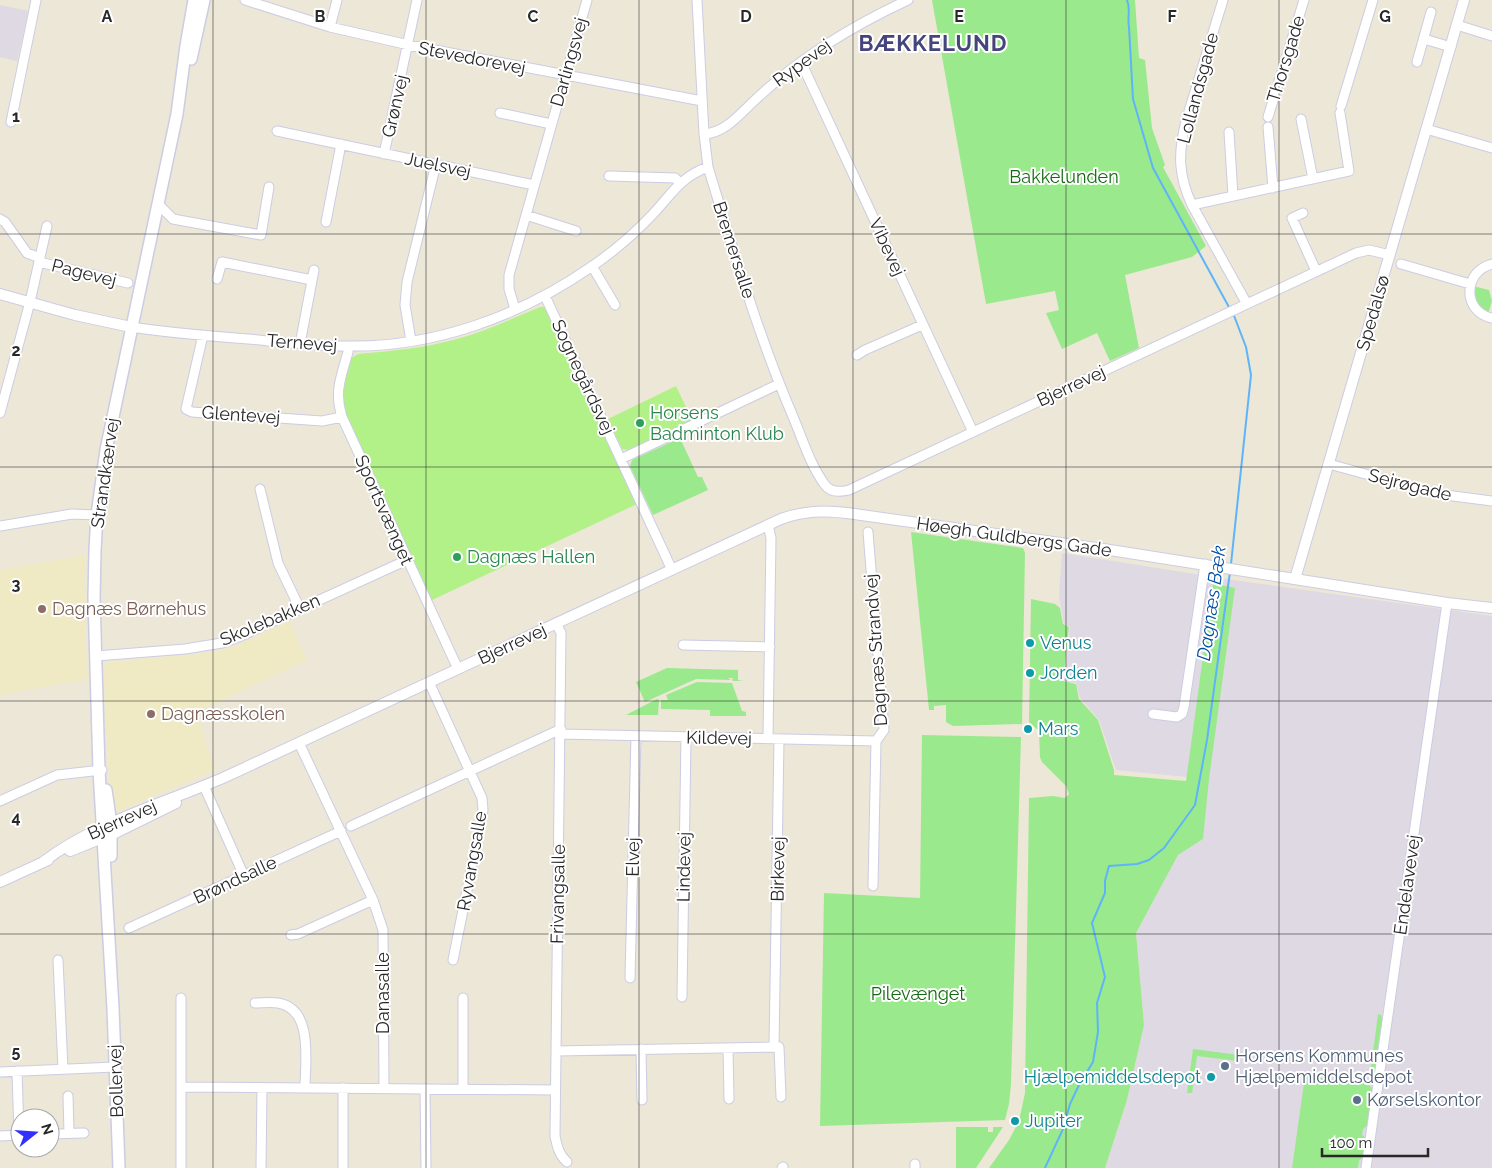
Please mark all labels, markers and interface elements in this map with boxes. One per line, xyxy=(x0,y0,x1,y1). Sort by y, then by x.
text: A xyxy=(102,7,113,26)
text: B xyxy=(315,7,326,26)
text: C xyxy=(528,7,539,26)
text: D xyxy=(740,7,752,26)
text: E xyxy=(954,7,964,26)
text: F xyxy=(1167,7,1177,26)
text: G xyxy=(1379,7,1391,26)
street label: Thorsgade xyxy=(1262,12,1309,105)
street label: Darlingsvej xyxy=(546,15,591,109)
district label: BÆKKELUND xyxy=(859,30,1007,56)
street label: Lollandsgade xyxy=(1173,30,1222,145)
street label: Rypevej xyxy=(769,34,835,91)
street label: Stevedorevej xyxy=(417,37,528,78)
street label: Grønvej xyxy=(377,72,412,139)
text: 1 xyxy=(12,107,20,126)
street label: Juelsvej xyxy=(403,147,473,182)
park label: Bakkelunden xyxy=(1009,166,1119,187)
street label: Bremersalle xyxy=(709,199,760,301)
street label: Vibevej xyxy=(865,215,910,279)
street label: Pagevej xyxy=(49,254,119,291)
street label: Spedalsø xyxy=(1352,272,1393,353)
street label: Sognegårdsvej xyxy=(548,316,619,438)
street label: Ternevej xyxy=(266,330,338,355)
text: 2 xyxy=(11,341,21,360)
street label: Bjerrevej xyxy=(1033,361,1108,411)
street label: Glentevej xyxy=(201,401,281,428)
place label: Horsens Badminton Klub xyxy=(650,402,784,444)
street label: Strandkærvej xyxy=(86,416,123,529)
marker: Horsens Badminton Klub xyxy=(634,417,646,429)
street label: Sportsvænget xyxy=(351,452,418,568)
street label: Sejrøgade xyxy=(1366,464,1454,505)
street label: Høegh Guldbergs Gade xyxy=(915,512,1113,561)
water label: Dagnæs Bæk xyxy=(1192,544,1230,662)
place label: Dagnæs Hallen xyxy=(467,546,595,567)
marker: Dagnæs Hallen xyxy=(451,551,463,563)
street label: Dagnæs Strandvej xyxy=(860,573,891,727)
text: 3 xyxy=(12,575,21,594)
street label: Skolebakken xyxy=(217,589,323,650)
place label: Dagnæs Børnehus xyxy=(52,598,207,619)
marker: Dagnæs Børnehus xyxy=(36,603,48,615)
street label: Bjerrevej xyxy=(474,619,549,669)
place label: Venus xyxy=(1040,632,1092,653)
marker: Venus xyxy=(1024,637,1036,649)
place label: Jorden xyxy=(1040,662,1098,683)
marker: Jorden xyxy=(1024,667,1036,679)
place label: Dagnæsskolen xyxy=(161,703,285,724)
marker: Dagnæsskolen xyxy=(145,708,157,720)
place label: Mars xyxy=(1038,718,1079,739)
marker: Mars xyxy=(1022,723,1034,735)
street label: Kildevej xyxy=(686,726,752,749)
street label: Bjerrevej xyxy=(84,795,159,844)
text: 4 xyxy=(11,808,21,827)
street label: Ryvangsalle xyxy=(452,809,491,913)
street label: Lindevej xyxy=(672,832,695,902)
street label: Endelavevej xyxy=(1389,833,1424,936)
street label: Birkevej xyxy=(766,836,789,902)
street label: Elvej xyxy=(622,837,643,877)
street label: Frivangsalle xyxy=(546,843,569,944)
street label: Brøndsalle xyxy=(190,851,280,908)
street label: Danasalle xyxy=(372,952,393,1034)
park label: Pilevænget xyxy=(871,983,965,1004)
text: 5 xyxy=(12,1042,21,1061)
street label: Bollervej xyxy=(104,1044,127,1118)
place label: Horsens Kommunes Hjælpemiddelsdepot xyxy=(1235,1045,1412,1087)
marker: Horsens Kommunes Hjælpemiddelsdepot xyxy=(1219,1060,1231,1072)
place label: Hjælpemiddelsdepot xyxy=(1024,1066,1201,1087)
marker: Hjælpemiddelsdepot xyxy=(1205,1071,1217,1083)
place label: Kørselskontor xyxy=(1367,1089,1482,1110)
marker: Kørselskontor xyxy=(1351,1094,1363,1106)
north arrow xyxy=(10,1108,60,1158)
place label: Jupiter xyxy=(1025,1110,1083,1131)
marker: Jupiter xyxy=(1009,1115,1021,1127)
text: N xyxy=(38,1122,57,1137)
scale bar xyxy=(1322,1126,1428,1158)
text: 100 m xyxy=(1330,1134,1372,1152)

